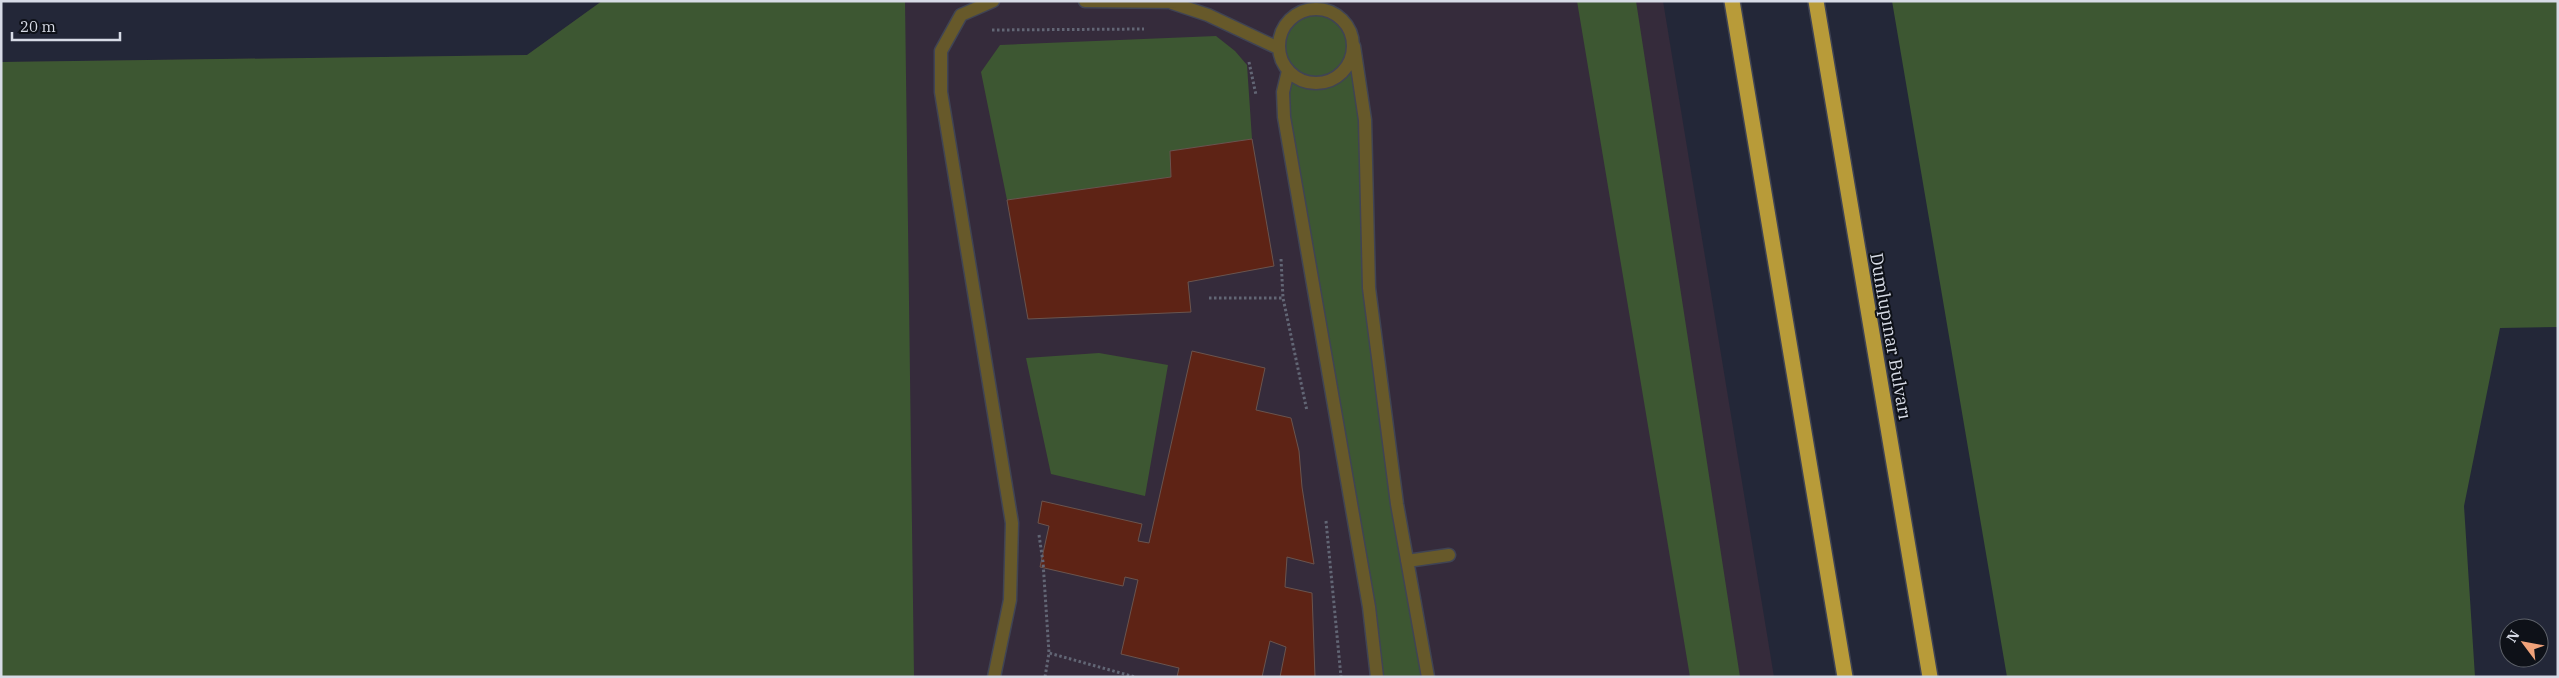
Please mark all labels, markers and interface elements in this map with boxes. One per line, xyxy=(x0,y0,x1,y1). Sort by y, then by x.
scale bar xyxy=(12,10,120,42)
text: 20 m xyxy=(20,17,56,36)
street label: Dumlupınar Bulvarı xyxy=(1865,251,1917,422)
north arrow xyxy=(2499,618,2549,668)
text: N xyxy=(2502,627,2524,646)

